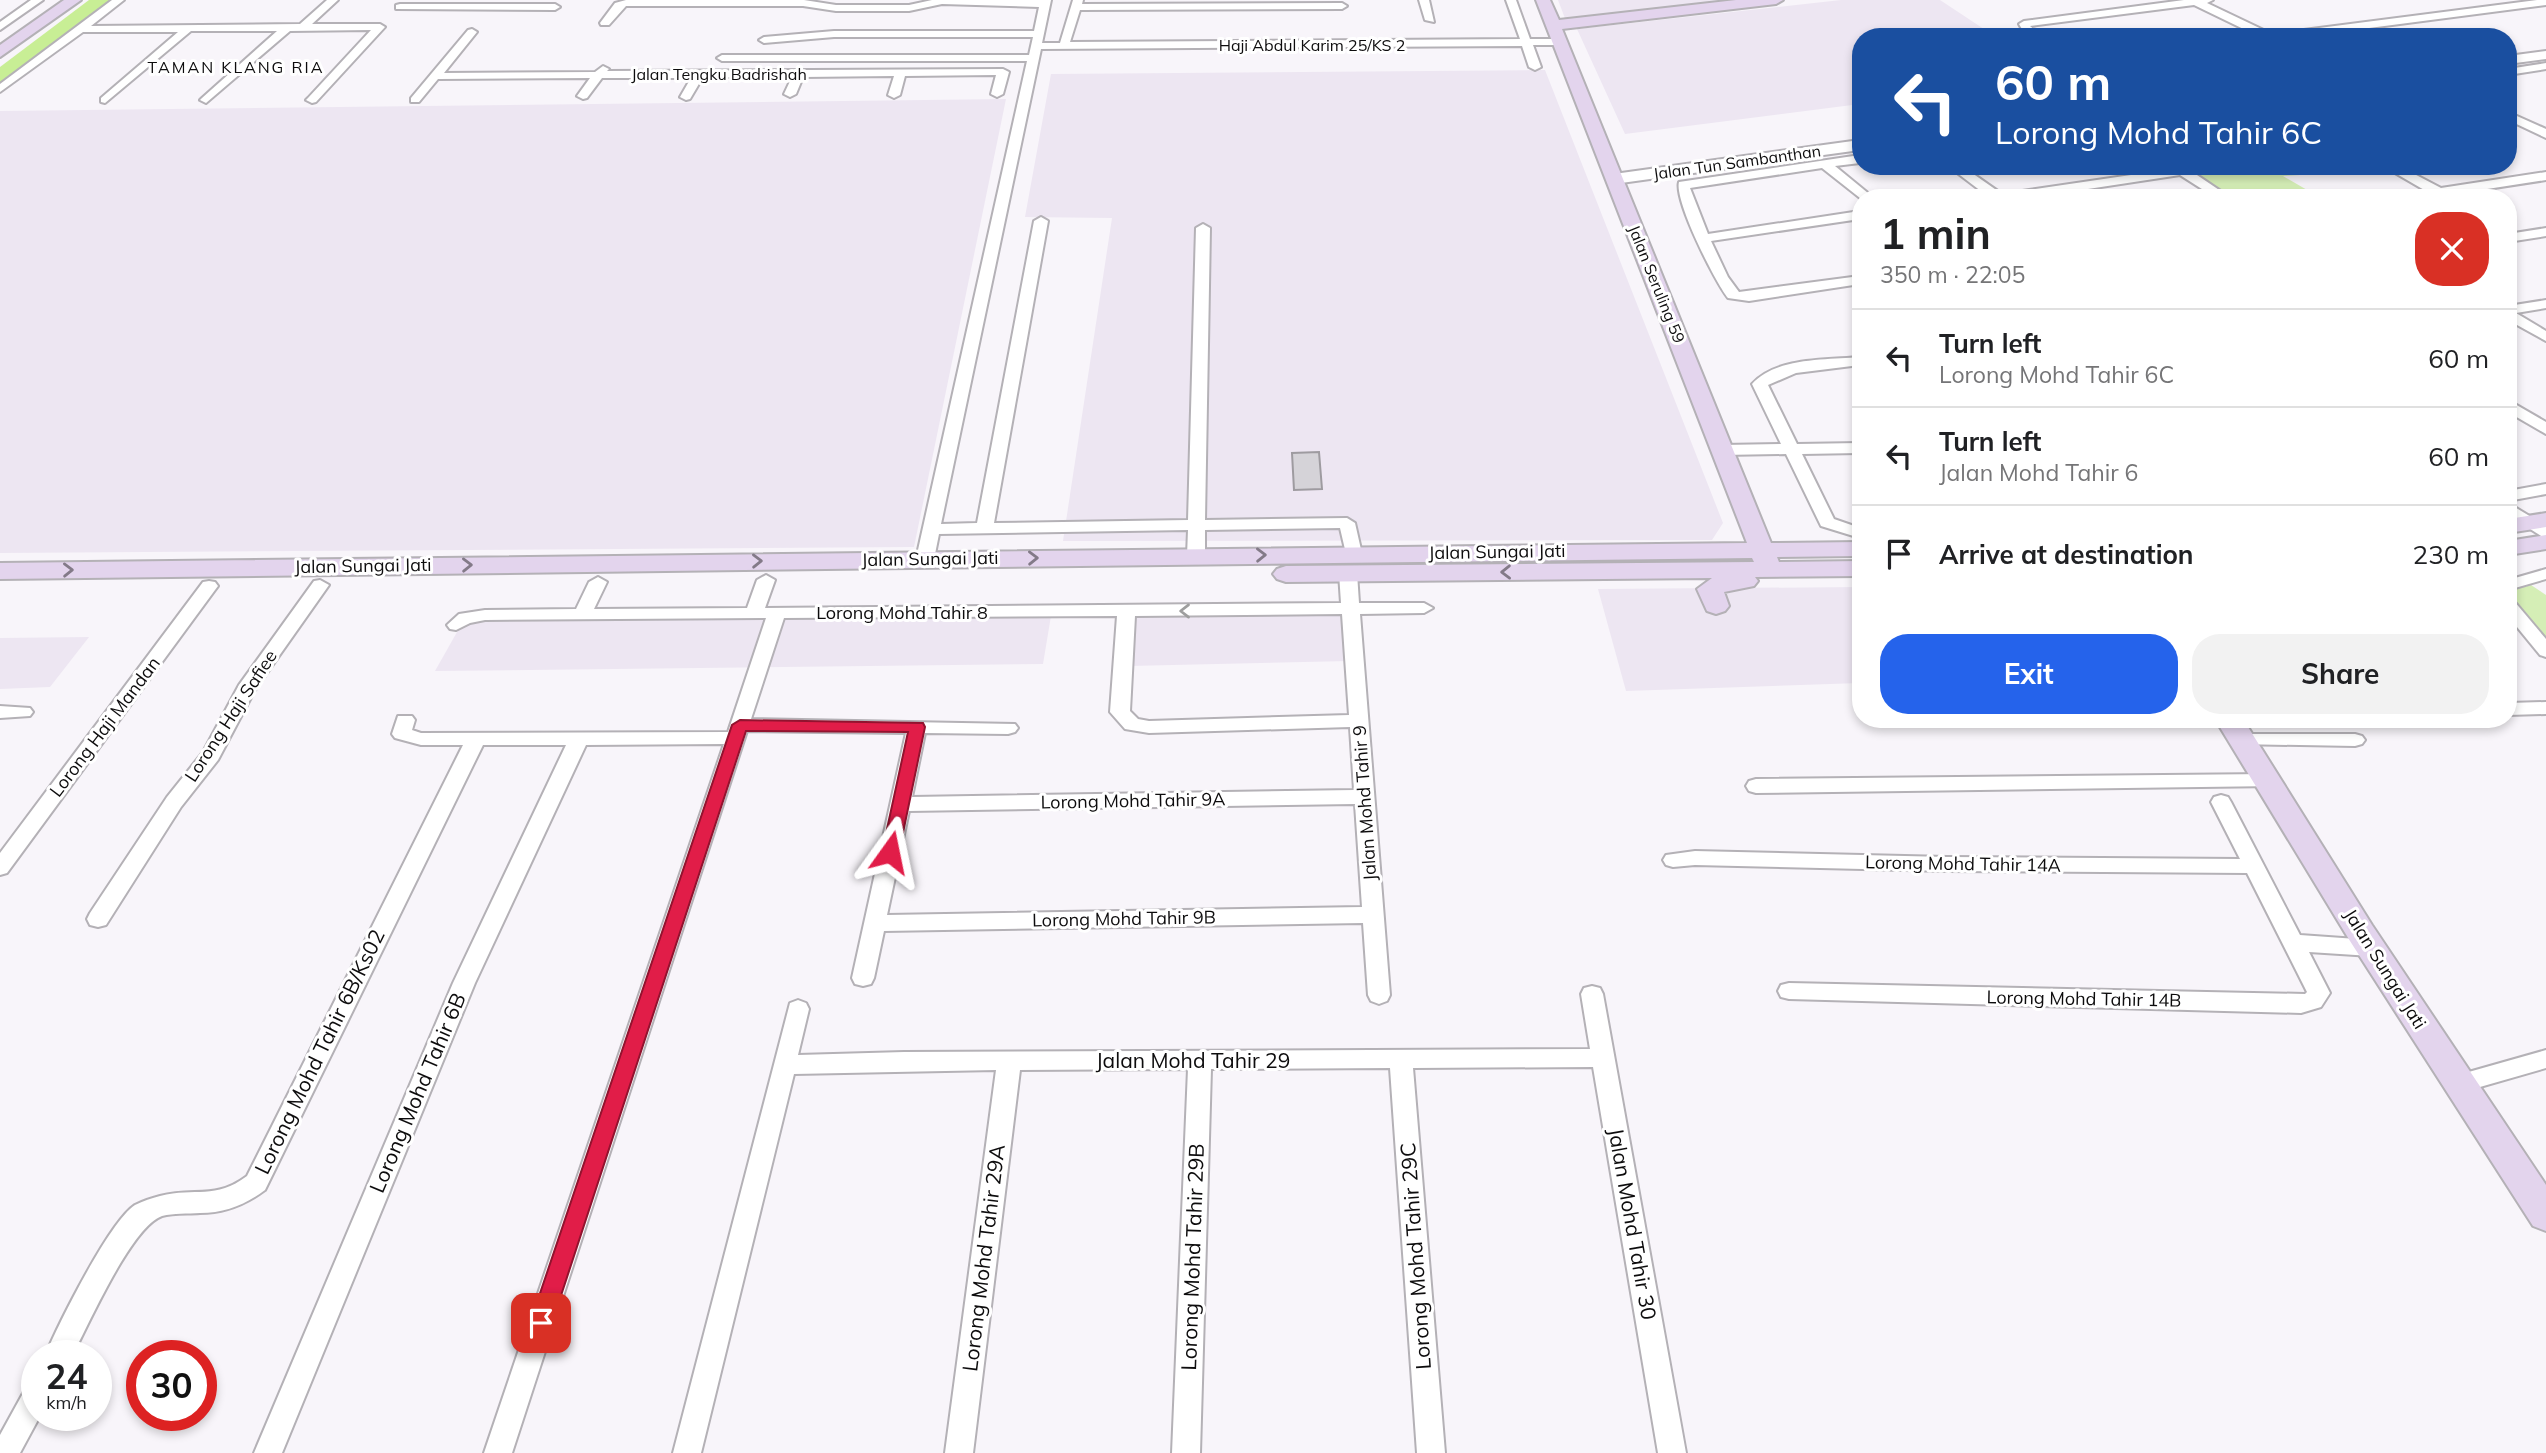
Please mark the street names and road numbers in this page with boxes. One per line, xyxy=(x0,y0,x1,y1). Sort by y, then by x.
street label: Haji Abdul Karim 25/KS 2 xyxy=(1219,35,1405,55)
street label: Jalan Tengku Badrishah xyxy=(631,64,807,84)
street label: Jalan Tun Sambanthan xyxy=(1652,140,1822,184)
street label: Jalan Seruling 59 xyxy=(1624,222,1690,346)
street label: Jalan Sungai Jati xyxy=(1428,539,1566,564)
street label: Jalan Sungai Jati xyxy=(861,546,999,571)
street label: Jalan Sungai Jati xyxy=(294,553,432,578)
street label: Lorong Mohd Tahir 8 xyxy=(816,601,988,624)
street label: Lorong Haji Safiee xyxy=(179,645,282,786)
street label: Lorong Haji Mandan xyxy=(44,652,165,801)
street label: Jalan Mohd Tahir 9 xyxy=(1348,724,1381,882)
street label: Lorong Mohd Tahir 9A xyxy=(1040,787,1226,814)
street label: Lorong Mohd Tahir 14A xyxy=(1865,850,2061,877)
street label: Jalan Sungai Jati xyxy=(2339,904,2432,1033)
street label: Lorong Mohd Tahir 9B xyxy=(1032,905,1216,932)
street label: Lorong Mohd Tahir 6B/Ks02 xyxy=(248,925,390,1178)
street label: Lorong Mohd Tahir 14B xyxy=(1986,985,2182,1012)
street label: Lorong Mohd Tahir 6B xyxy=(363,989,471,1196)
street label: Jalan Mohd Tahir 29 xyxy=(1096,1047,1290,1073)
street label: Jalan Mohd Tahir 30 xyxy=(1603,1126,1663,1322)
street label: Lorong Mohd Tahir 29A xyxy=(956,1142,1010,1373)
street label: Lorong Mohd Tahir 29C xyxy=(1394,1142,1436,1370)
street label: Lorong Mohd Tahir 29B xyxy=(1175,1143,1209,1371)

